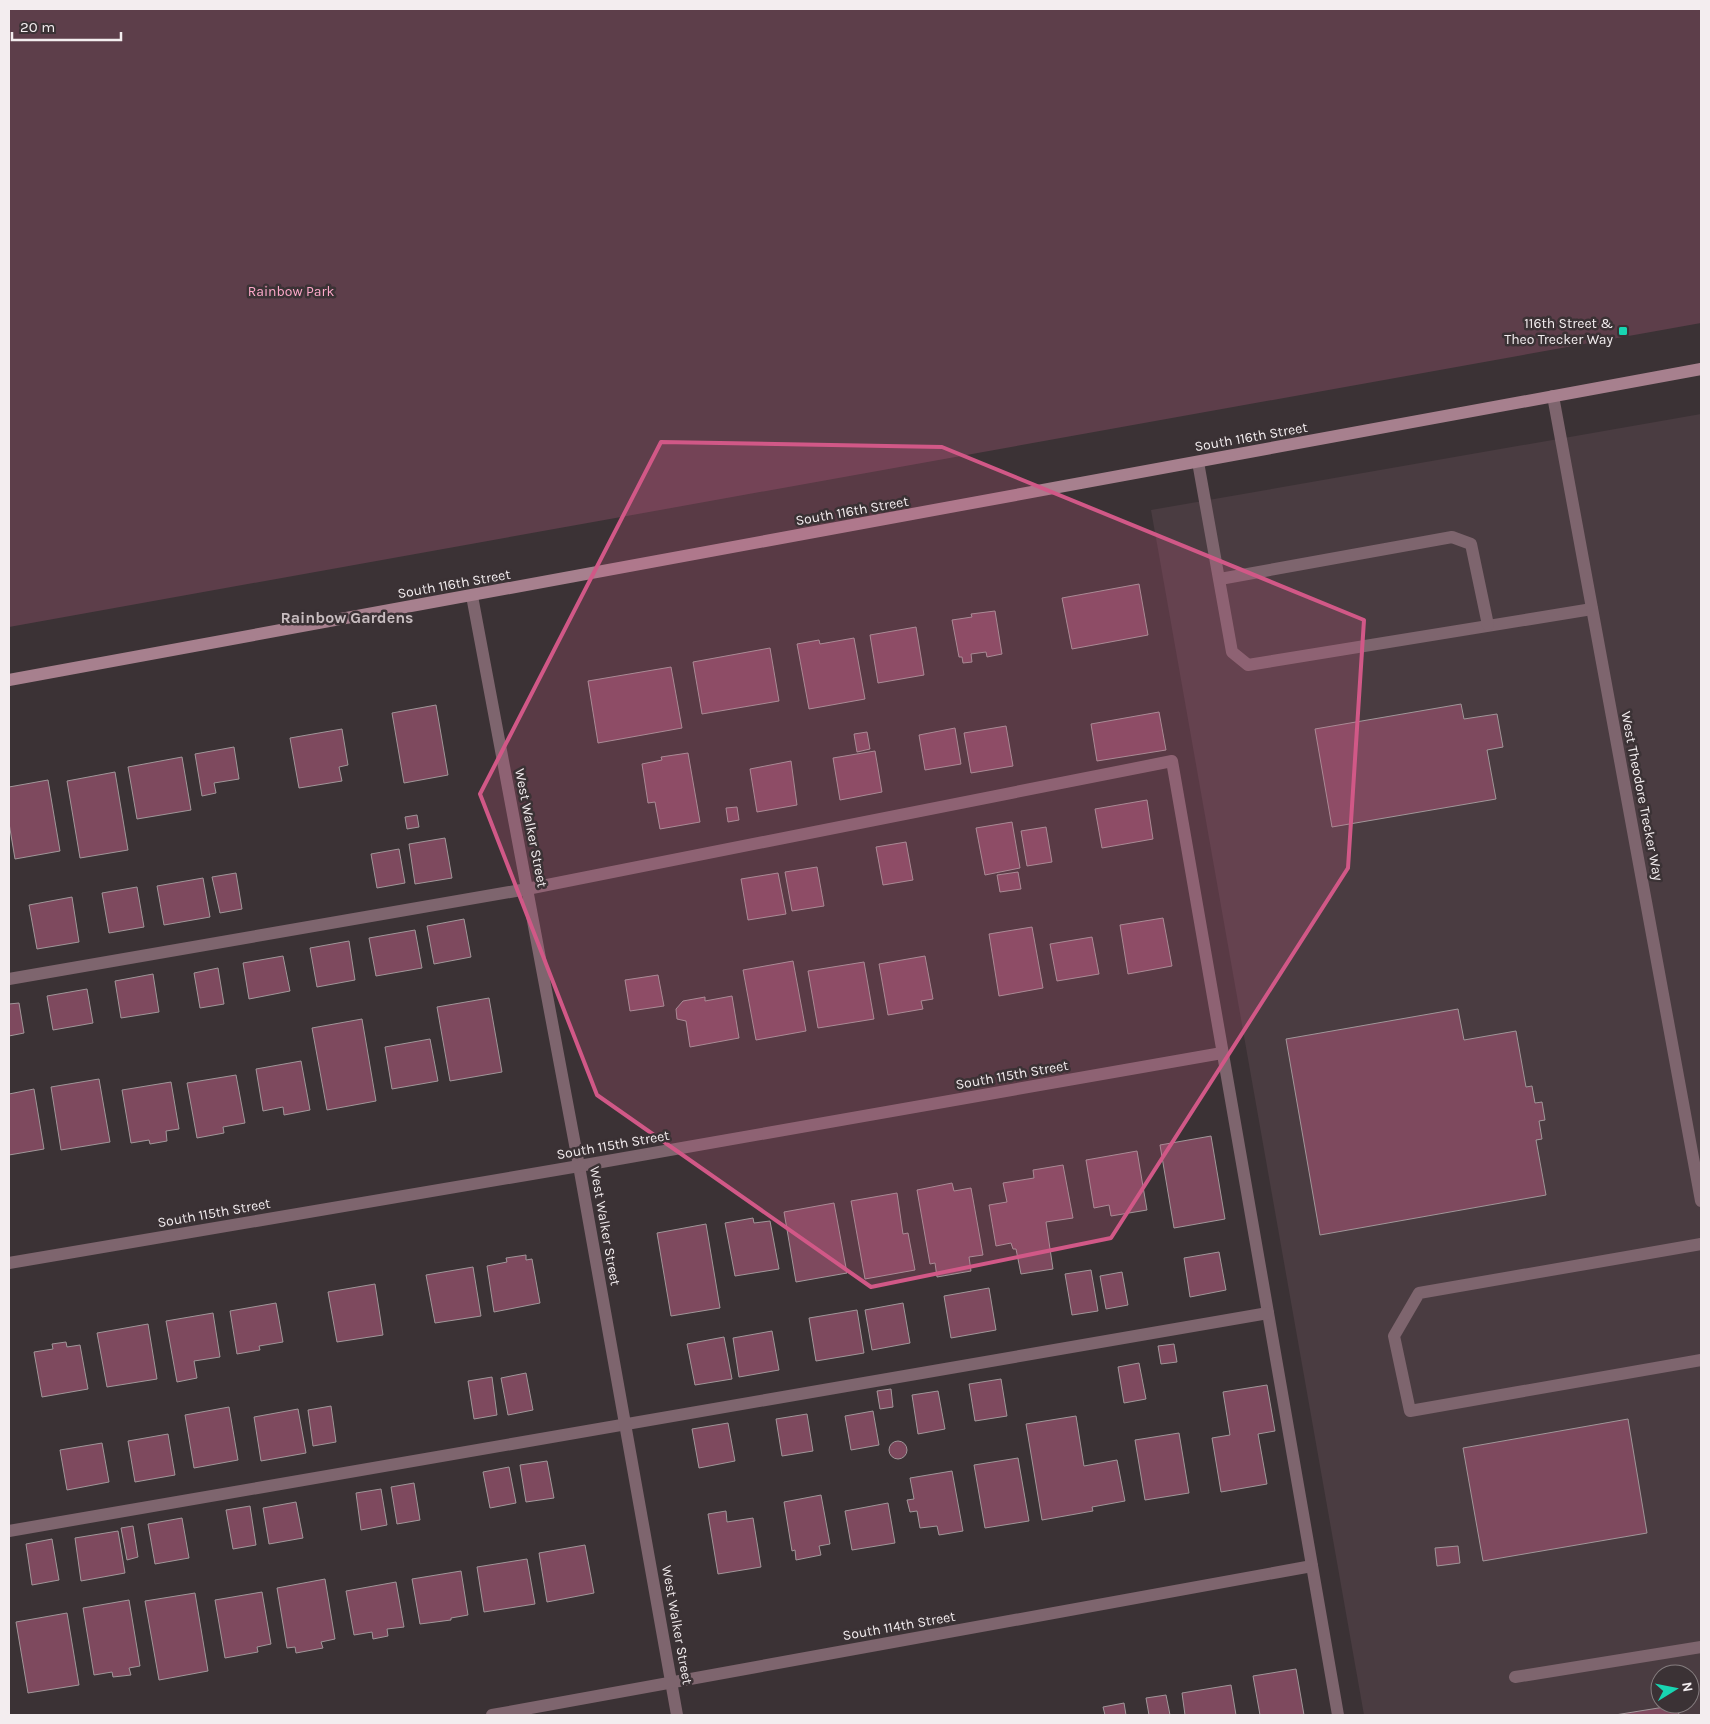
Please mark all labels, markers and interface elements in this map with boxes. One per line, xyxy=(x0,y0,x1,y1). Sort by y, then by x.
scale bar xyxy=(12,10,121,42)
text: 20 m xyxy=(20,18,55,36)
park label: Rainbow Park xyxy=(248,283,334,300)
place label: 116th Street & Theo Trecker Way xyxy=(1504,315,1613,348)
marker: 116th Street & Theo Trecker Way xyxy=(1617,325,1629,337)
street label: South 116th Street xyxy=(1193,419,1309,455)
street label: South 116th Street xyxy=(794,493,910,529)
street label: South 116th Street xyxy=(396,566,512,602)
district label: Rainbow Gardens xyxy=(280,608,414,627)
street label: West Theodore Trecker Way xyxy=(1617,710,1667,883)
street label: West Walker Street xyxy=(511,767,551,889)
street label: South 115th Street xyxy=(954,1057,1070,1093)
street label: South 115th Street xyxy=(555,1127,671,1163)
street label: West Walker Street xyxy=(586,1165,624,1287)
street label: South 115th Street xyxy=(156,1195,272,1231)
street label: West Walker Street xyxy=(658,1564,696,1686)
street label: South 114th Street xyxy=(841,1608,957,1644)
north arrow xyxy=(1650,1664,1700,1714)
text: N xyxy=(1678,1680,1697,1693)

